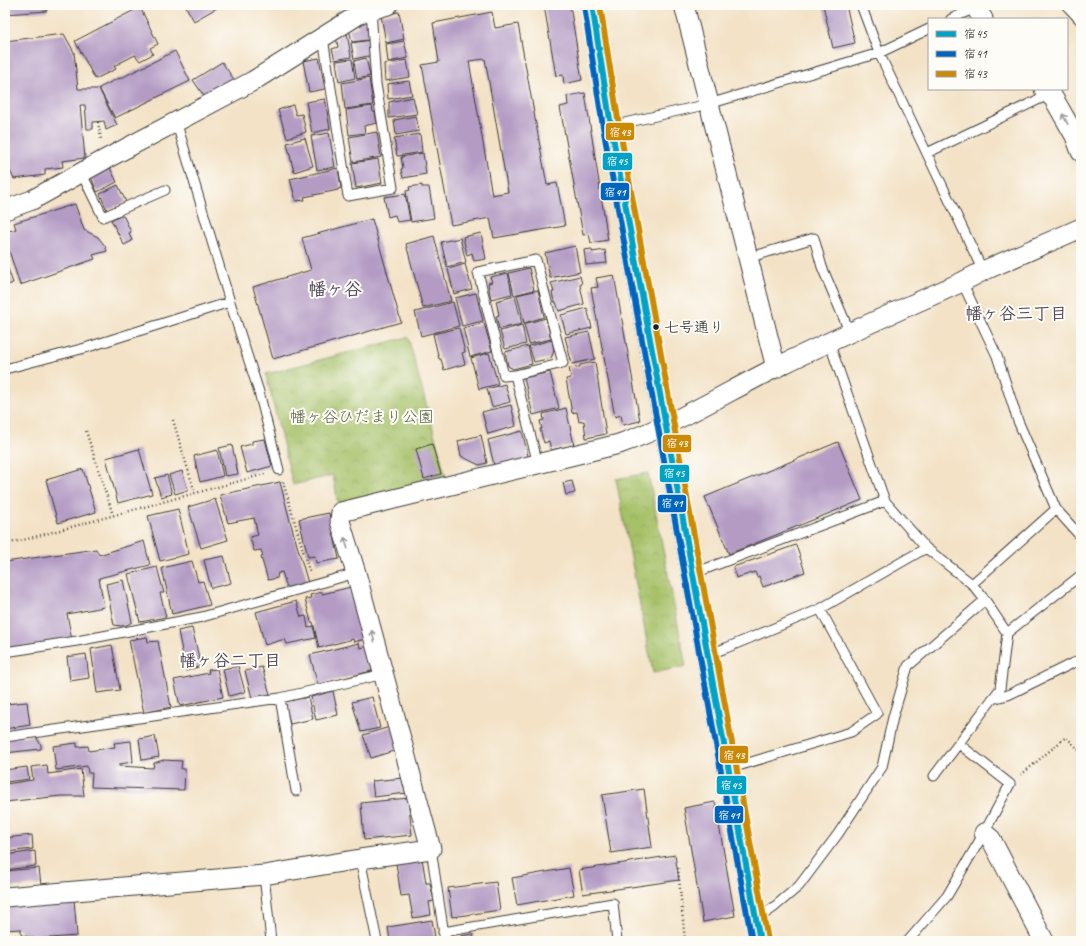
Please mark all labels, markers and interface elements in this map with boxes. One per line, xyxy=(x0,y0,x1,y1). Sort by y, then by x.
legend xyxy=(928,18,1068,90)
text: 宿45 xyxy=(964,26,987,42)
text: 宿41 xyxy=(964,46,987,62)
text: 宿43 xyxy=(964,66,988,82)
one-way arrow xyxy=(1061,113,1069,125)
line badge: 宿43 xyxy=(605,122,635,141)
text: 宿43 xyxy=(610,125,631,139)
line badge: 宿45 xyxy=(602,152,633,171)
text: 宿45 xyxy=(607,154,629,168)
line badge: 宿41 xyxy=(600,182,630,201)
text: 宿41 xyxy=(605,185,626,199)
district label: 幡ヶ谷 xyxy=(308,278,362,300)
district label: 幡ヶ谷三丁目 xyxy=(965,303,1067,324)
place label: 七号通り xyxy=(664,318,724,337)
marker: 七号通り xyxy=(651,322,661,332)
park label: 幡ヶ谷ひだまり公園 xyxy=(290,407,434,427)
line badge: 宿43 xyxy=(662,434,692,453)
text: 宿43 xyxy=(667,436,688,450)
line badge: 宿45 xyxy=(659,464,690,483)
text: 宿45 xyxy=(664,466,686,480)
line badge: 宿41 xyxy=(657,494,687,513)
text: 宿41 xyxy=(662,496,683,510)
one-way arrow xyxy=(342,537,350,549)
one-way arrow xyxy=(369,630,377,643)
district label: 幡ヶ谷二丁目 xyxy=(179,650,281,671)
line badge: 宿43 xyxy=(719,745,749,764)
text: 宿43 xyxy=(724,748,745,762)
line badge: 宿45 xyxy=(716,775,747,795)
text: 宿45 xyxy=(721,778,743,792)
line badge: 宿41 xyxy=(714,805,744,824)
text: 宿41 xyxy=(719,808,740,822)

